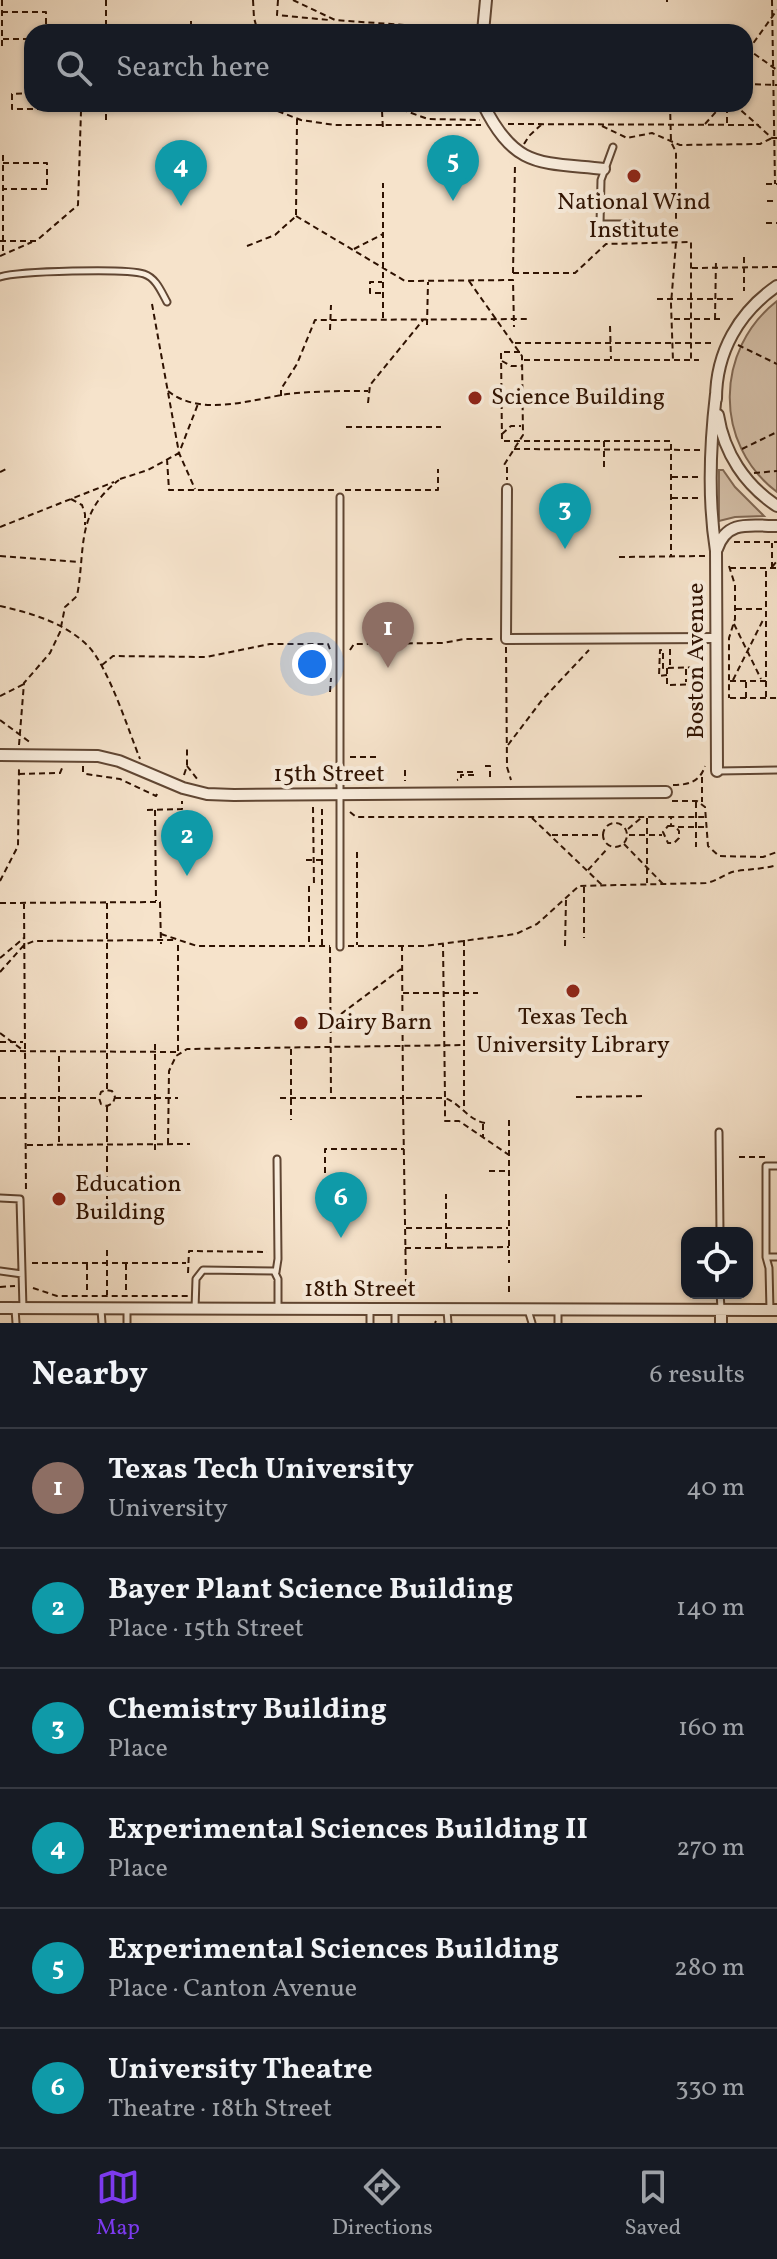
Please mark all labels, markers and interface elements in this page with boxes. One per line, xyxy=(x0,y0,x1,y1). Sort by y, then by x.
search box xyxy=(24,24,753,112)
icon: search xyxy=(52,46,96,90)
text: Search here xyxy=(116,47,270,89)
pin: 5 xyxy=(427,135,479,201)
pin: 4 xyxy=(155,140,207,206)
marker: National Wind Institute xyxy=(625,167,643,185)
place label: National Wind Institute xyxy=(557,186,711,248)
place label: Science Building xyxy=(491,381,665,415)
marker: Science Building xyxy=(466,389,484,407)
pin: 3 xyxy=(539,483,591,549)
street label: Boston Avenue xyxy=(680,583,714,739)
pin: 1 xyxy=(362,602,414,668)
your location xyxy=(292,644,332,684)
street label: 15th Street xyxy=(273,758,385,792)
pin: 2 xyxy=(161,810,213,876)
marker: Texas Tech University Library xyxy=(564,982,582,1000)
place label: Texas Tech University Library xyxy=(476,1001,670,1063)
place label: Dairy Barn xyxy=(317,1006,432,1040)
marker: Dairy Barn xyxy=(292,1014,310,1032)
place label: Education Building xyxy=(75,1168,182,1230)
pin: 6 xyxy=(315,1172,367,1238)
marker: Education Building xyxy=(50,1190,68,1208)
map controls xyxy=(681,1227,753,1299)
button: locate xyxy=(681,1227,753,1299)
street label: 18th Street xyxy=(304,1273,416,1307)
text: Nearby xyxy=(32,1352,148,1399)
text: 6 results xyxy=(650,1357,745,1393)
text: Texas Tech University xyxy=(108,1449,414,1491)
text: 1 xyxy=(53,1470,63,1506)
text: 40 m xyxy=(686,1470,745,1506)
text: University xyxy=(108,1491,228,1527)
text: Bayer Plant Science Building xyxy=(108,1569,513,1611)
text: 2 xyxy=(51,1590,65,1626)
text: 140 m xyxy=(676,1590,745,1626)
text: Place · 15th Street xyxy=(108,1611,304,1647)
text: Chemistry Building xyxy=(108,1689,387,1731)
text: 3 xyxy=(51,1710,65,1746)
text: 160 m xyxy=(678,1710,745,1746)
text: Place xyxy=(108,1731,168,1767)
text: Experimental Sciences Building II xyxy=(108,1809,588,1851)
text: 4 xyxy=(50,1830,66,1866)
text: 270 m xyxy=(676,1830,745,1866)
text: Place xyxy=(108,1851,168,1887)
text: Experimental Sciences Building xyxy=(108,1929,559,1971)
text: 5 xyxy=(52,1950,64,1986)
text: 280 m xyxy=(674,1950,745,1986)
text: Place · Canton Avenue xyxy=(108,1971,357,2007)
text: University Theatre xyxy=(108,2049,373,2091)
text: 6 xyxy=(51,2070,65,2106)
text: 330 m xyxy=(675,2070,745,2106)
text: Theatre · 18th Street xyxy=(108,2091,332,2127)
tab: Map xyxy=(96,2165,140,2244)
tab: Directions xyxy=(332,2165,433,2244)
tab: Saved xyxy=(624,2165,681,2244)

